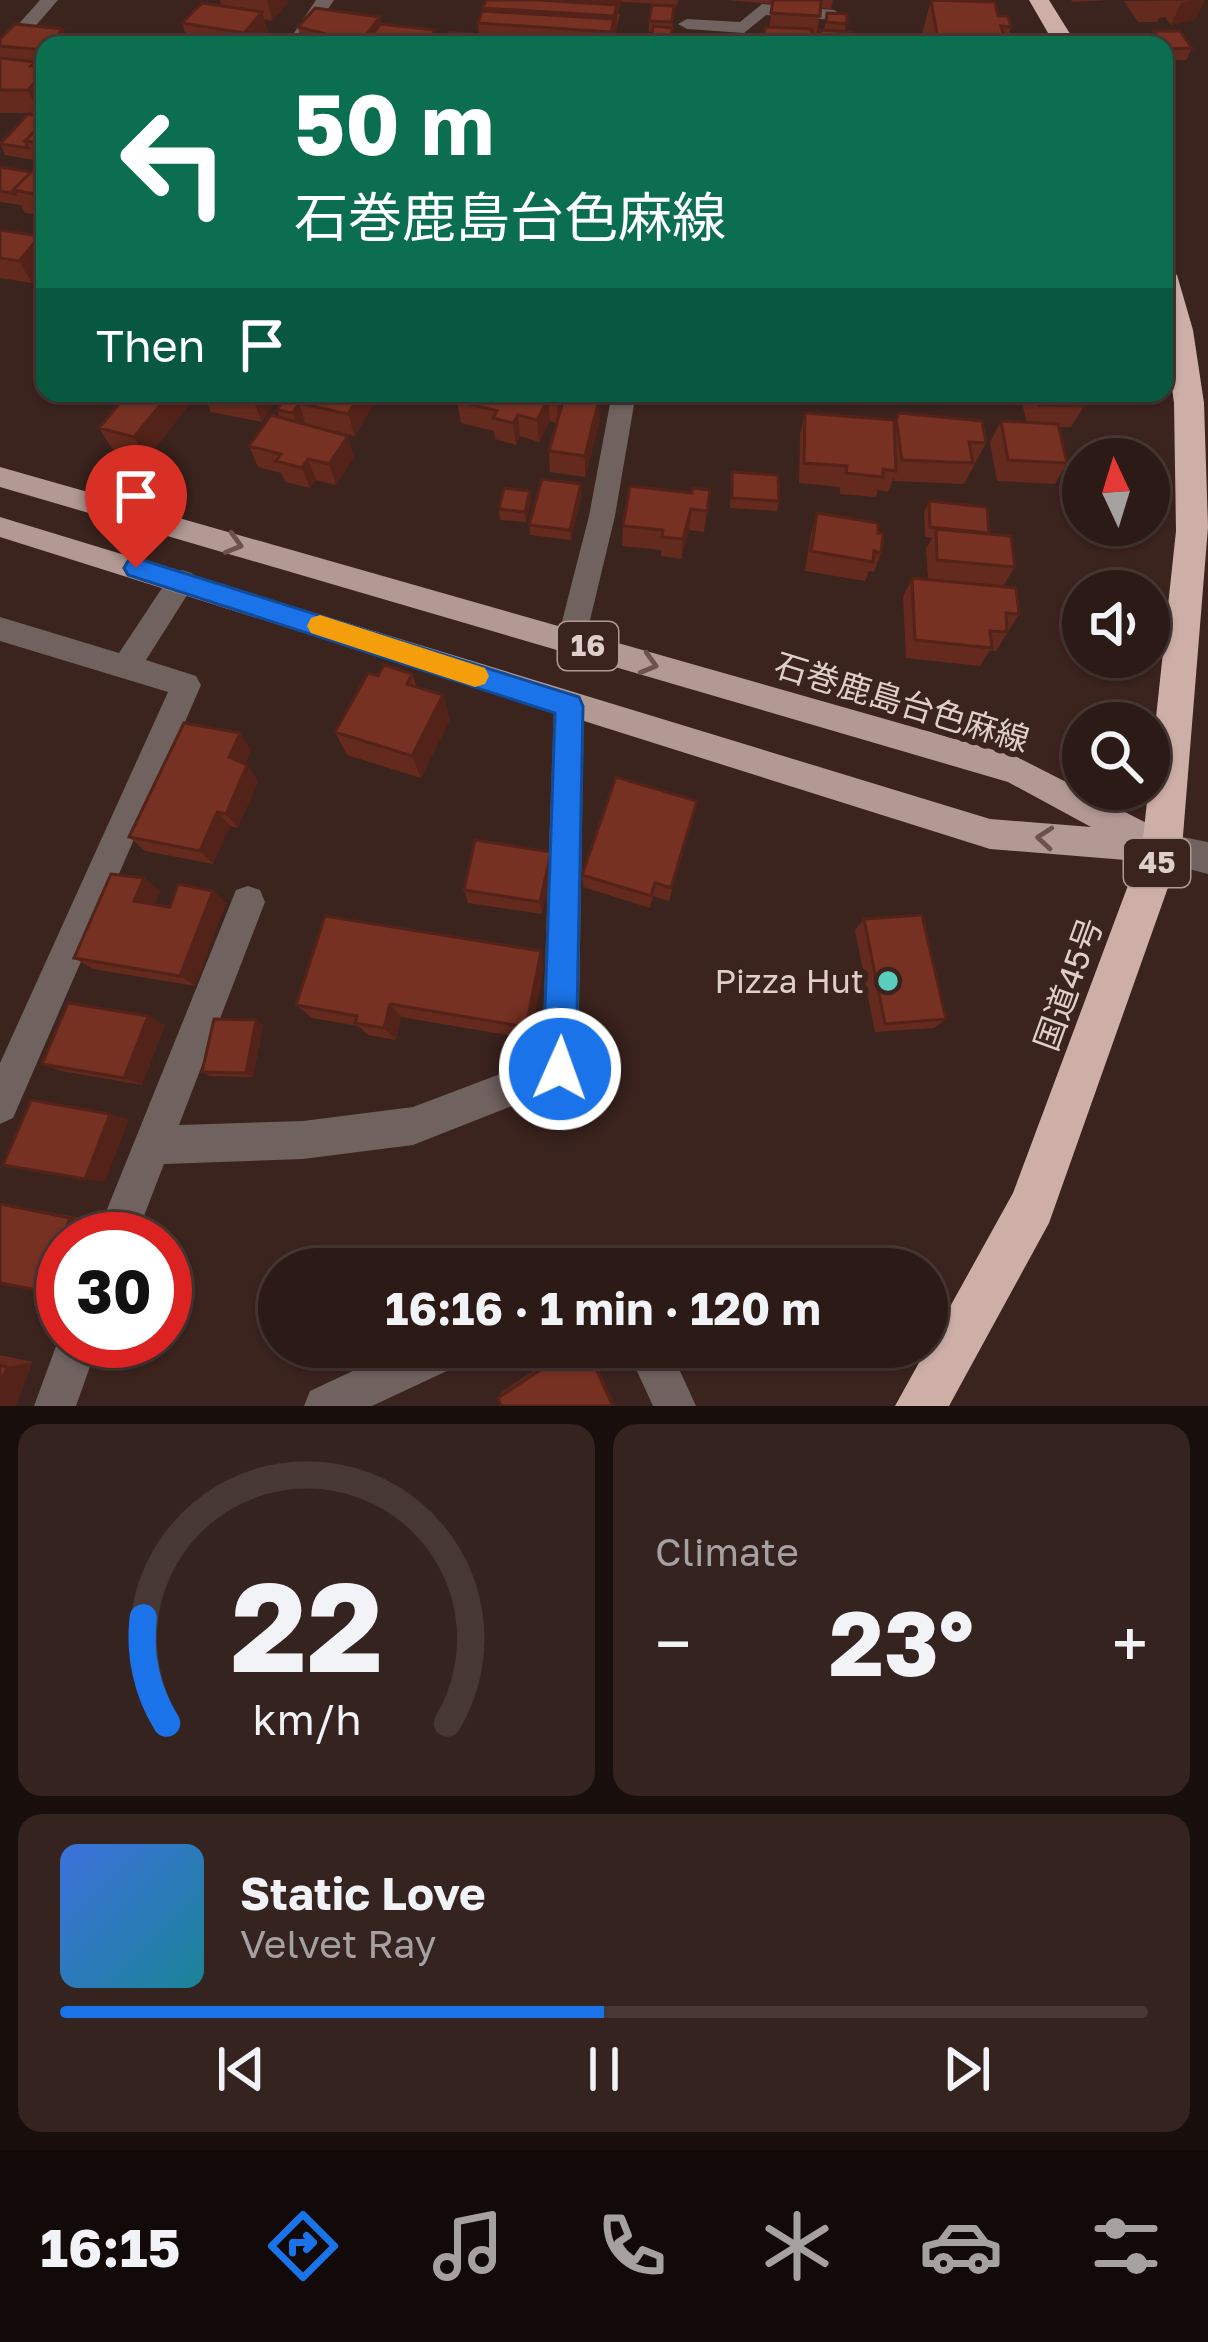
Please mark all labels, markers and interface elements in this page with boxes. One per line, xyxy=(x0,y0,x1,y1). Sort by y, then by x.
text: 50 m xyxy=(294,73,494,173)
icon: left xyxy=(96,84,252,240)
text: 石巻鹿島台色麻線 xyxy=(294,184,726,249)
icon: arrive xyxy=(229,312,295,378)
text: Then xyxy=(96,318,205,372)
north arrow xyxy=(1062,438,1170,546)
map controls xyxy=(1062,438,1170,810)
pin xyxy=(85,445,187,568)
icon: arrive xyxy=(103,463,169,529)
one-way arrow xyxy=(222,530,243,555)
button: sound xyxy=(1062,570,1170,678)
road number: 16 xyxy=(558,622,618,670)
street label: 石巻鹿島台色麻線 xyxy=(770,644,1034,759)
one-way arrow xyxy=(638,649,659,674)
button: search xyxy=(1062,702,1170,810)
one-way arrow xyxy=(1035,826,1054,851)
road number: 45 xyxy=(1124,839,1190,887)
street label: 国道45号 xyxy=(1026,912,1110,1055)
place label: Pizza Hut xyxy=(714,961,864,1000)
marker: Pizza Hut xyxy=(875,968,901,994)
position arrow xyxy=(497,1006,623,1132)
speed limit sign: 30 xyxy=(36,1212,192,1368)
text: 16:16 · 1 min · 120 m xyxy=(385,1281,821,1335)
text: Climate xyxy=(655,1528,799,1575)
text: 22 xyxy=(230,1550,383,1699)
text: 23° xyxy=(829,1588,974,1696)
text: − xyxy=(655,1603,691,1683)
text: + xyxy=(1112,1603,1148,1683)
text: km/h xyxy=(252,1693,361,1744)
text: Static Love xyxy=(240,1866,486,1920)
text: Velvet Ray xyxy=(240,1920,436,1967)
icon: previous xyxy=(208,2036,274,2102)
icon: pause xyxy=(571,2036,637,2102)
icon: next xyxy=(934,2036,1000,2102)
icon: directions xyxy=(261,2204,345,2288)
icon: music xyxy=(426,2204,510,2288)
icon: phone xyxy=(590,2204,674,2288)
icon: climate xyxy=(755,2204,839,2288)
icon: car xyxy=(919,2204,1003,2288)
icon: filters xyxy=(1084,2204,1168,2288)
text: 16:15 xyxy=(40,2214,180,2279)

